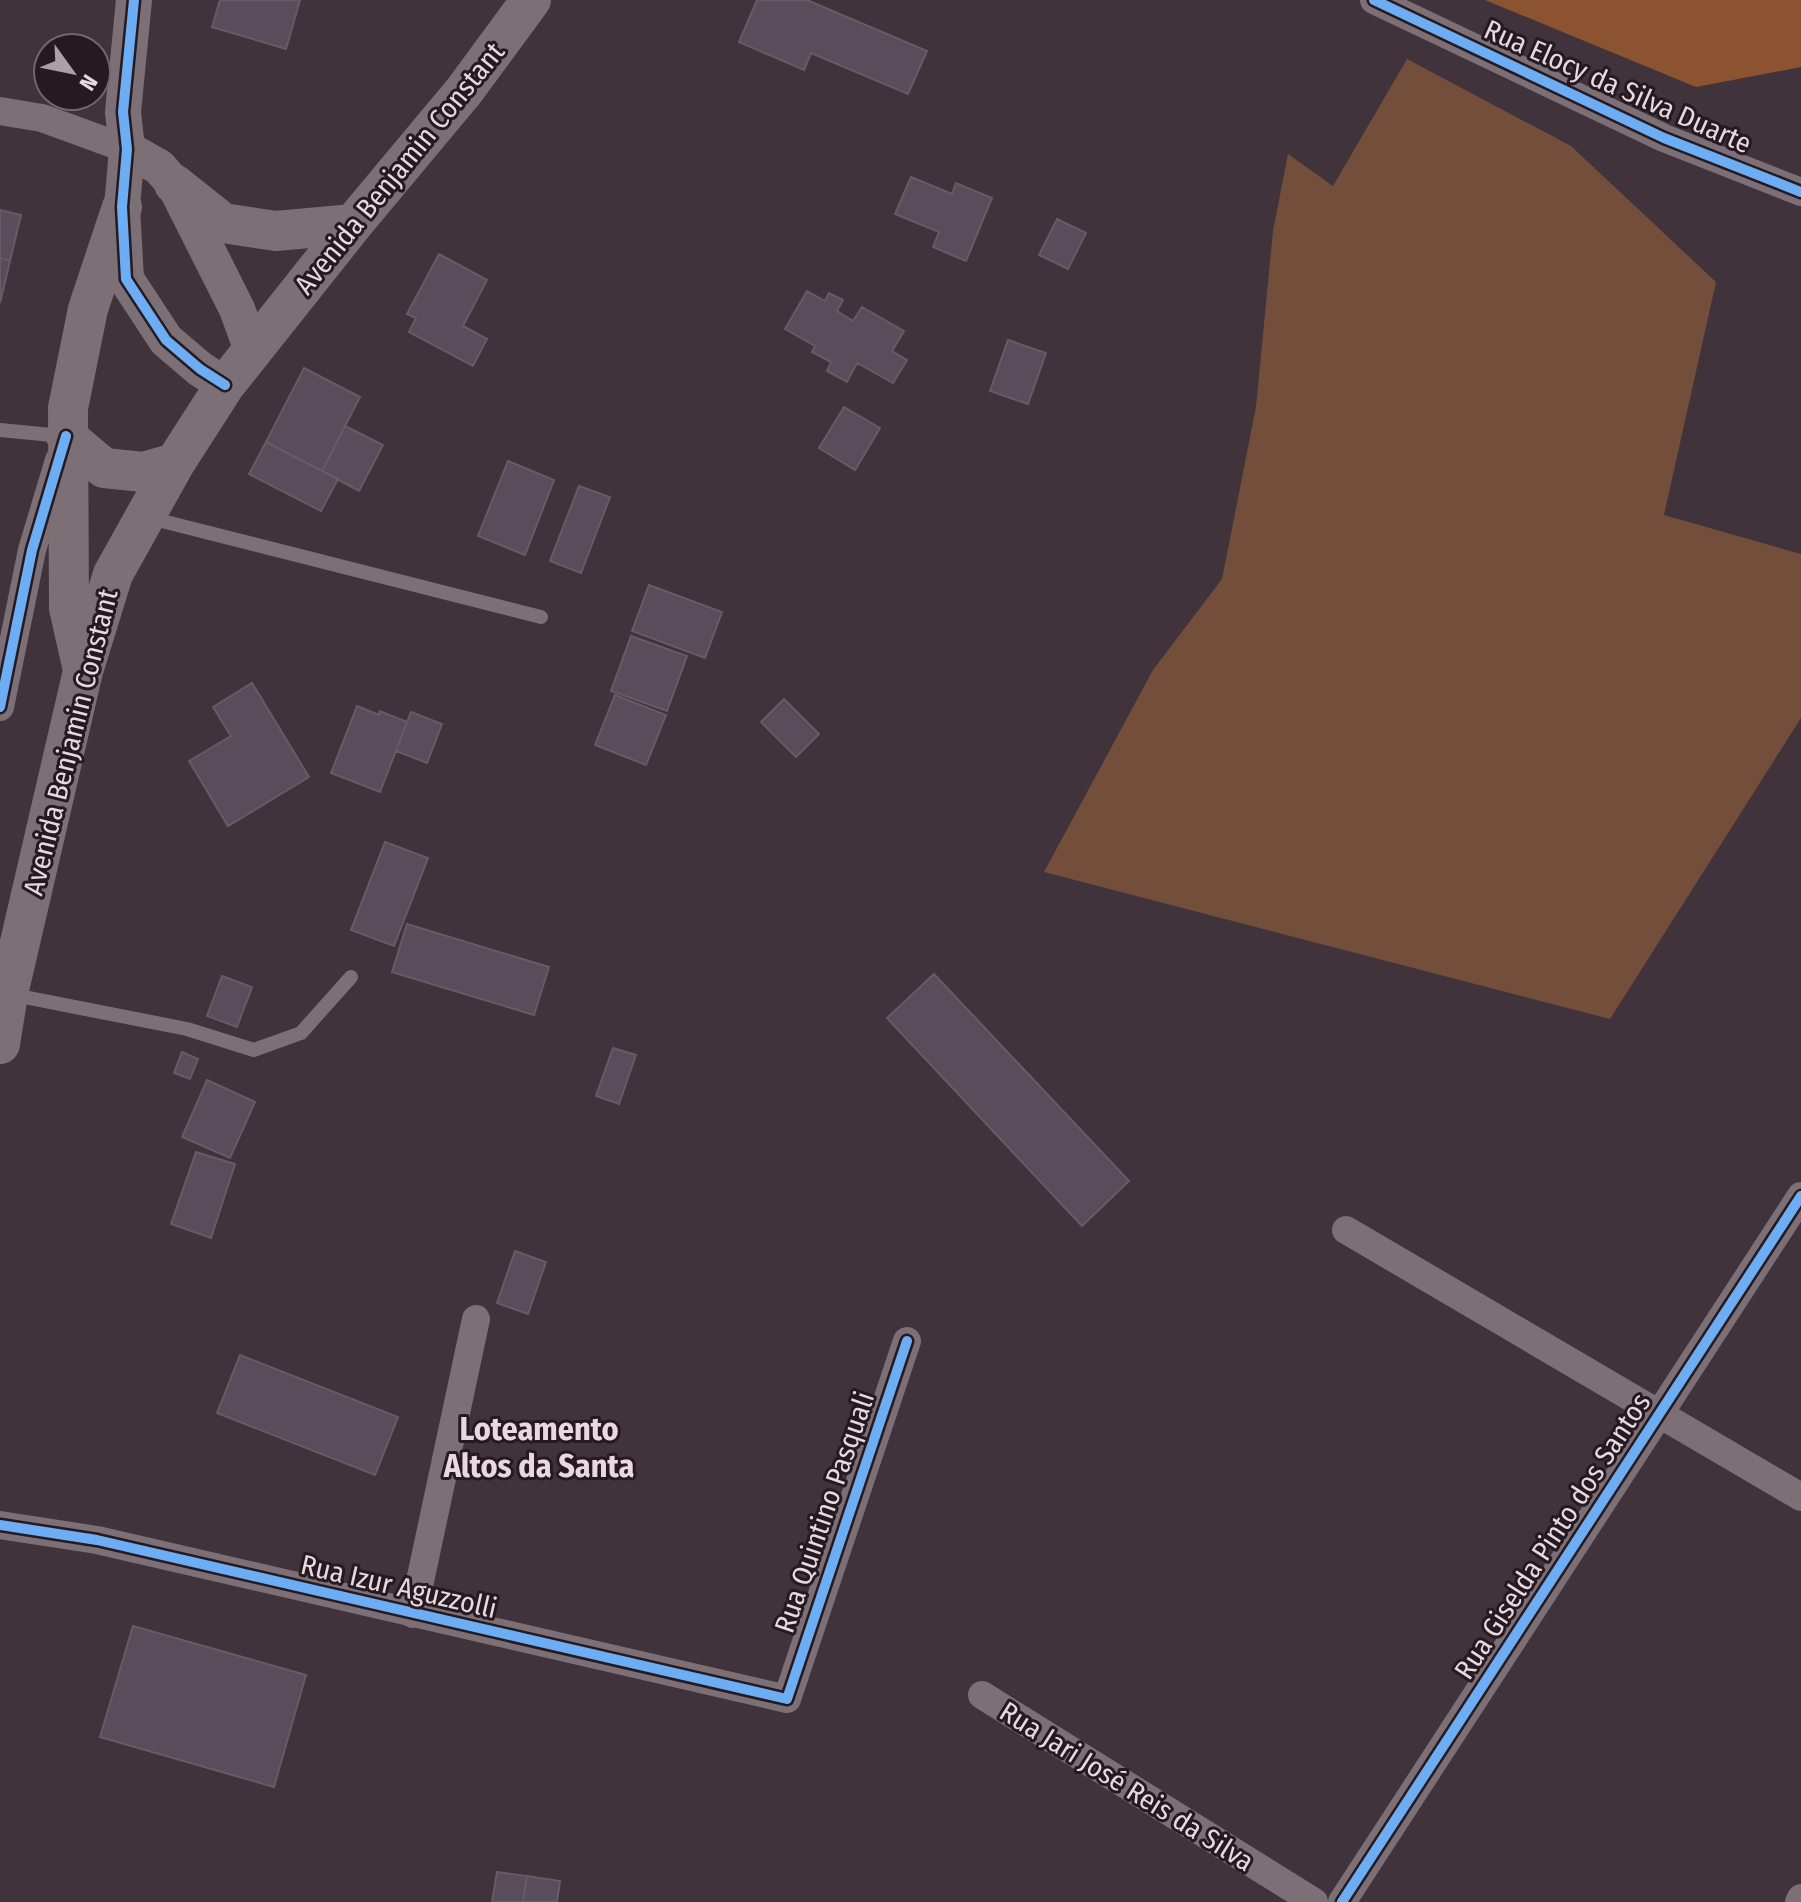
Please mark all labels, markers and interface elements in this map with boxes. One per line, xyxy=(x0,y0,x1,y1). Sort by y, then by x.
street label: Rua Elocy da Silva Duarte xyxy=(1479,13,1756,160)
north arrow xyxy=(32,32,112,112)
street label: Avenida Benjamin Constant xyxy=(288,35,512,301)
text: N xyxy=(73,70,103,96)
street label: Avenida Benjamin Constant xyxy=(16,585,125,899)
street label: Rua Quintino Pasquali xyxy=(768,1387,881,1637)
street label: Rua Giselda Pinto dos Santos xyxy=(1448,1387,1657,1685)
district label: Loteamento Altos da Santa xyxy=(443,1410,634,1485)
street label: Rua Izur Aguzzolli xyxy=(298,1548,500,1625)
street label: Rua Jari José Reis da Silva xyxy=(994,1695,1260,1878)

